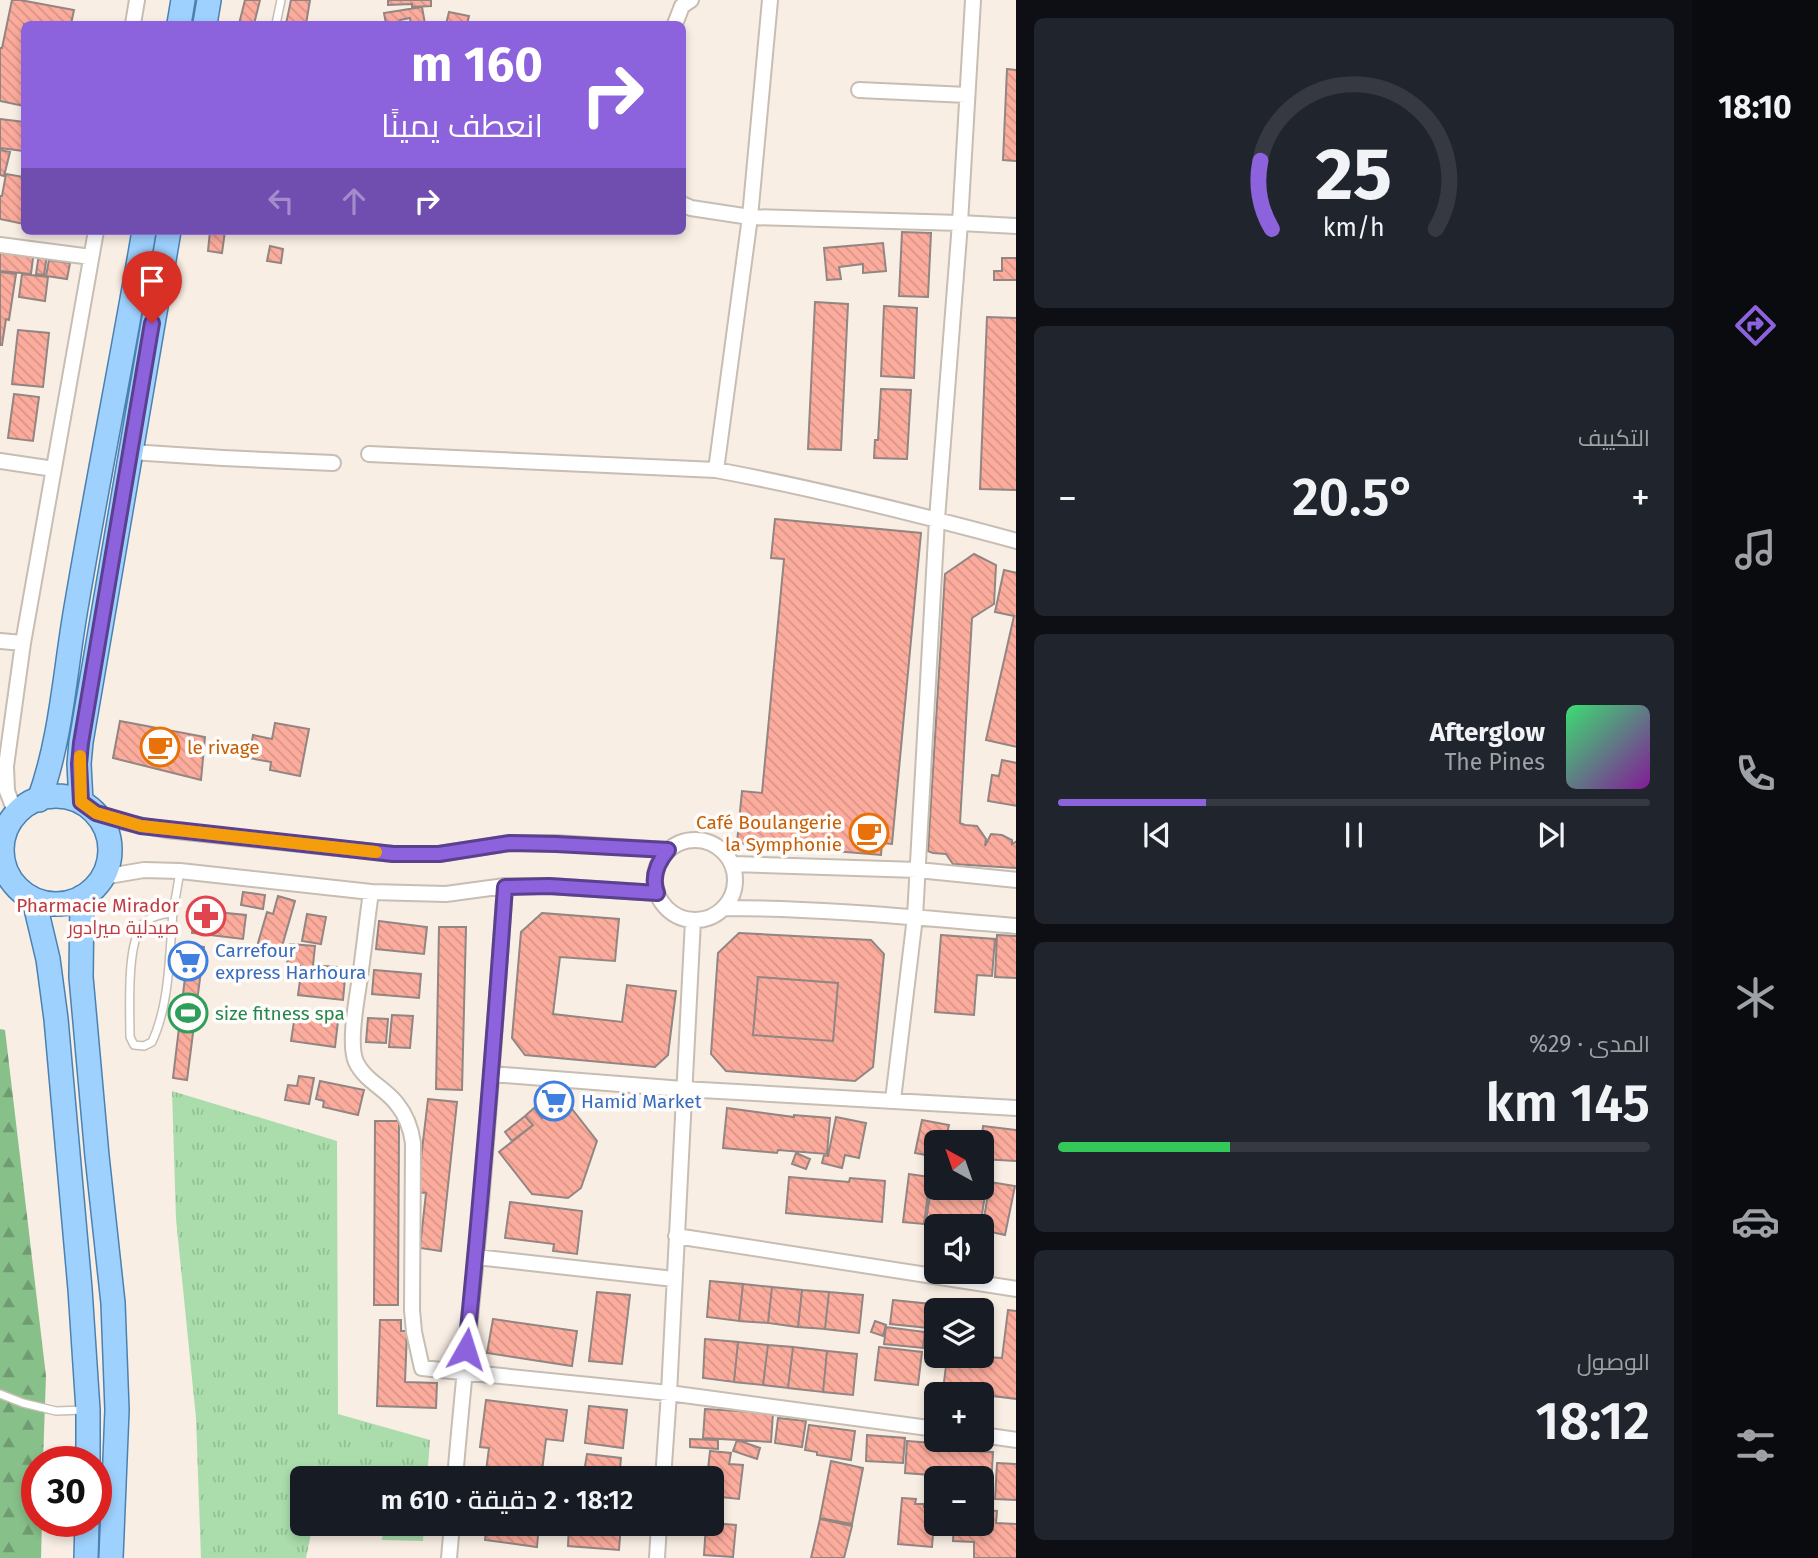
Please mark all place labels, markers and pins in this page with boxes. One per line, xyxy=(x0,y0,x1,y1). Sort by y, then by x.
pin xyxy=(122,251,182,323)
cafe icon: le rivage xyxy=(139,726,181,768)
place label: le rivage xyxy=(187,736,260,759)
place label: Café Boulangerie la Symphonie xyxy=(696,811,842,856)
cafe icon: Café Boulangerie la Symphonie xyxy=(848,812,890,854)
place label: Pharmacie Mirador صيدلية ميرادور xyxy=(16,894,180,939)
pharmacy icon: Pharmacie Mirador صيدلية ميرادور xyxy=(185,895,227,937)
place label: Carrefour express Harhoura xyxy=(215,939,366,984)
supermarket icon: Carrefour express Harhoura xyxy=(167,940,209,982)
sports icon: size fitness spa xyxy=(167,992,209,1034)
place label: size fitness spa xyxy=(215,1002,345,1025)
supermarket icon: Hamid Market xyxy=(533,1080,575,1122)
place label: Hamid Market xyxy=(581,1090,702,1113)

